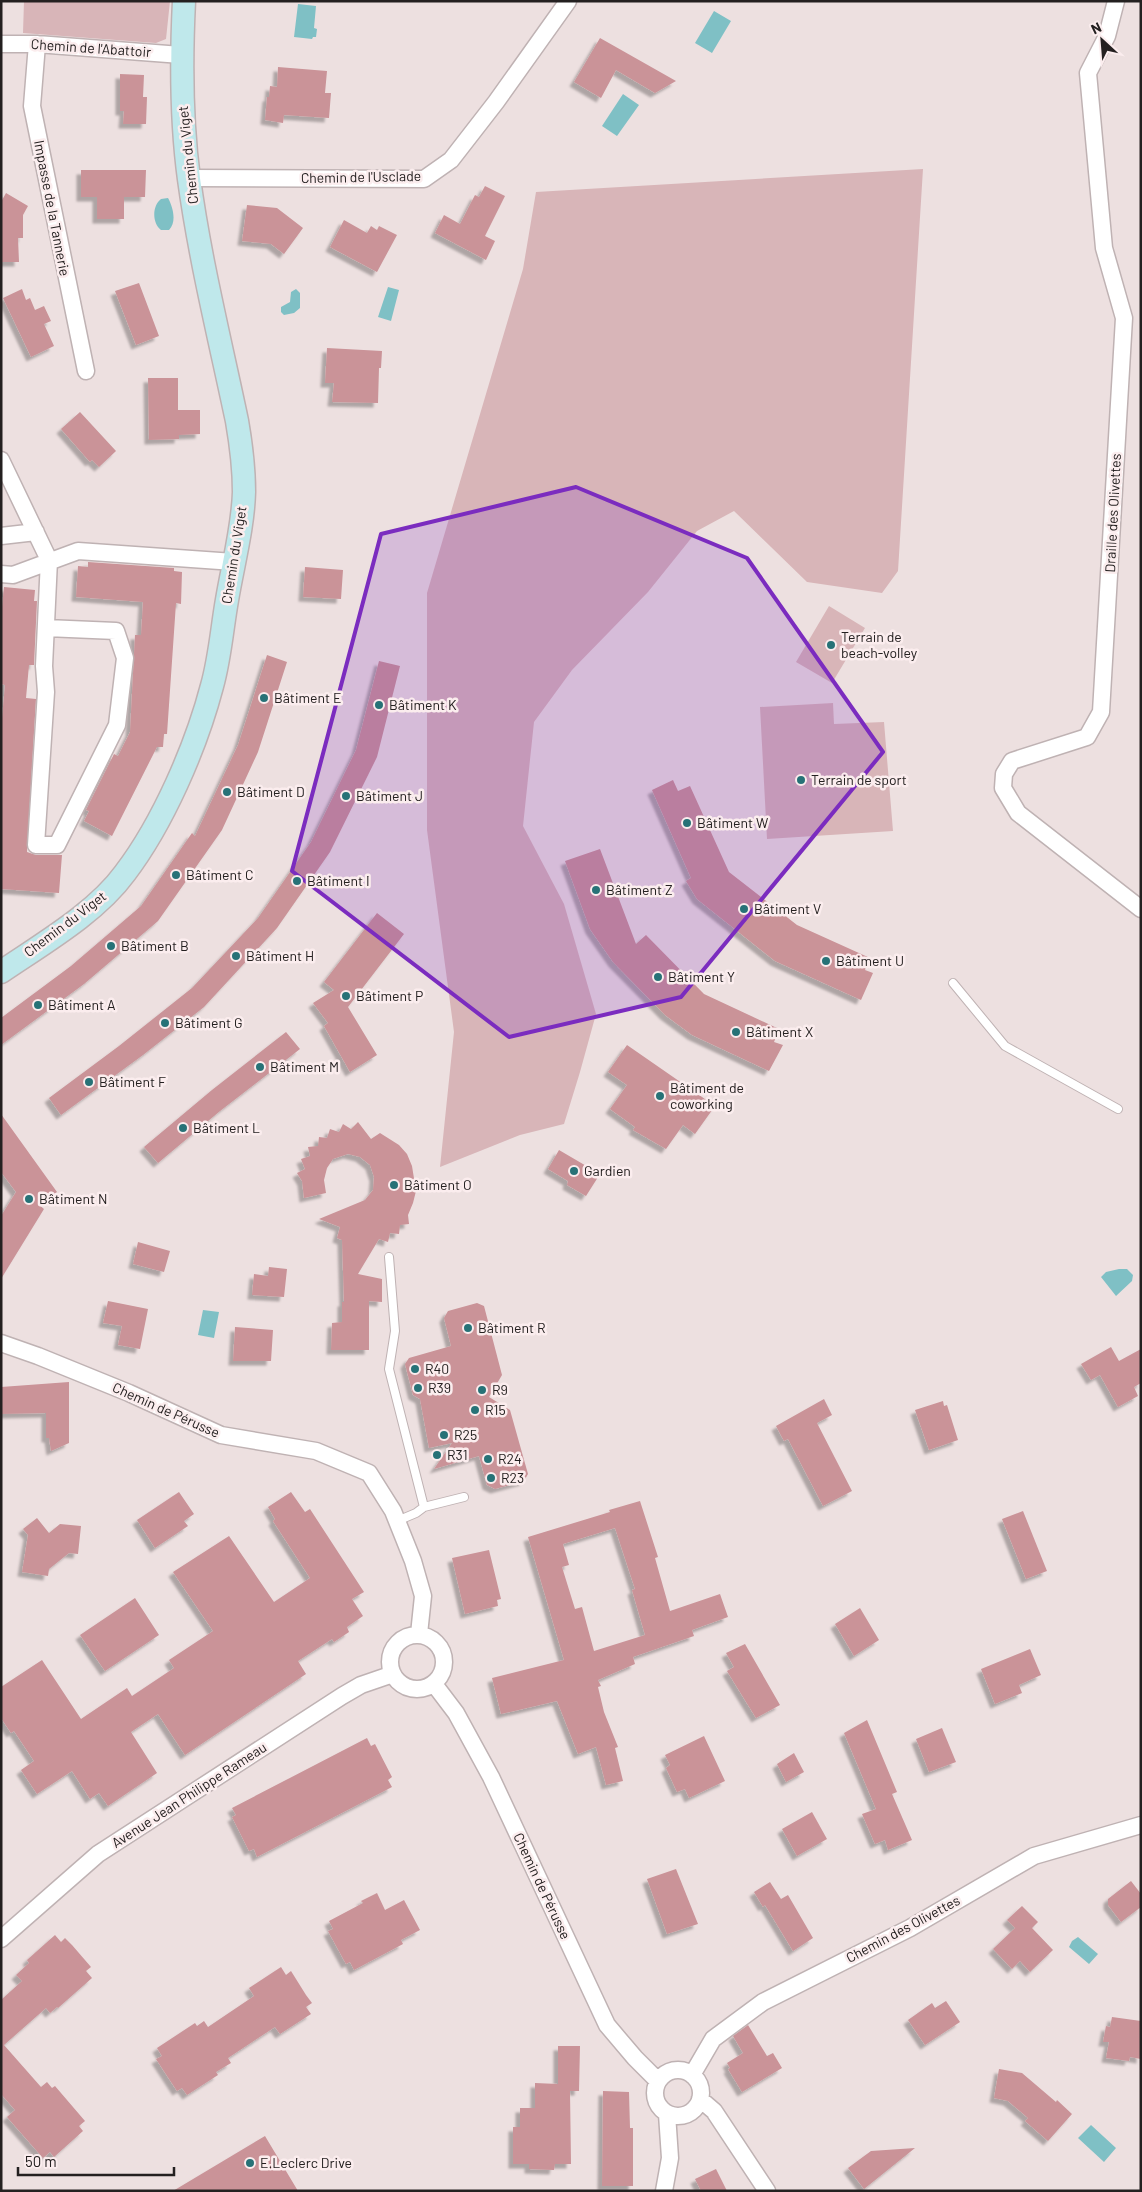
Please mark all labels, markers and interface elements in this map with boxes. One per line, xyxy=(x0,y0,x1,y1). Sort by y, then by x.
north arrow xyxy=(1077,15,1127,65)
text: N xyxy=(1088,18,1104,38)
street label: Chemin de l'Abattoir xyxy=(30,35,152,60)
street label: Chemin du Viget xyxy=(174,105,201,205)
street label: Impasse de la Tannerie xyxy=(31,138,74,277)
street label: Chemin de l'Usclade xyxy=(301,167,421,186)
street label: Draille des Olivettes xyxy=(1101,453,1124,573)
street label: Chemin du Viget xyxy=(217,505,250,605)
place label: Terrain de beach-volley xyxy=(841,628,918,661)
marker: Terrain de beach-volley xyxy=(825,639,837,651)
place label: Bâtiment E xyxy=(274,689,341,706)
marker: Bâtiment E xyxy=(258,692,270,704)
place label: Bâtiment K xyxy=(389,696,457,713)
marker: Bâtiment K xyxy=(373,699,385,711)
place label: Terrain de sport xyxy=(811,771,907,788)
marker: Terrain de sport xyxy=(795,774,807,786)
place label: Bâtiment D xyxy=(237,783,305,800)
marker: Bâtiment D xyxy=(221,786,233,798)
place label: Bâtiment J xyxy=(356,787,423,804)
marker: Bâtiment J xyxy=(340,790,352,802)
place label: Bâtiment W xyxy=(697,814,768,831)
marker: Bâtiment W xyxy=(681,817,693,829)
place label: Bâtiment C xyxy=(186,866,253,883)
marker: Bâtiment C xyxy=(170,869,182,881)
place label: Bâtiment I xyxy=(307,872,370,889)
marker: Bâtiment I xyxy=(291,875,303,887)
place label: Bâtiment Z xyxy=(606,881,673,898)
marker: Bâtiment Z xyxy=(590,884,602,896)
street label: Chemin du Viget xyxy=(20,887,109,960)
place label: Bâtiment V xyxy=(754,900,821,917)
marker: Bâtiment V xyxy=(738,903,750,915)
place label: Bâtiment B xyxy=(121,937,189,954)
marker: Bâtiment B xyxy=(105,940,117,952)
place label: Bâtiment H xyxy=(246,947,314,964)
marker: Bâtiment H xyxy=(230,950,242,962)
place label: Bâtiment U xyxy=(836,952,904,969)
marker: Bâtiment U xyxy=(820,955,832,967)
place label: Bâtiment Y xyxy=(668,968,735,985)
marker: Bâtiment Y xyxy=(652,971,664,983)
place label: Bâtiment P xyxy=(356,987,423,1004)
marker: Bâtiment P xyxy=(340,990,352,1002)
place label: Bâtiment A xyxy=(48,996,116,1013)
marker: Bâtiment A xyxy=(32,999,44,1011)
place label: Bâtiment G xyxy=(175,1014,242,1031)
marker: Bâtiment G xyxy=(159,1017,171,1029)
place label: Bâtiment X xyxy=(746,1023,813,1040)
marker: Bâtiment X xyxy=(730,1026,742,1038)
place label: Bâtiment M xyxy=(270,1058,339,1075)
marker: Bâtiment M xyxy=(254,1061,266,1073)
place label: Bâtiment F xyxy=(99,1073,166,1090)
marker: Bâtiment F xyxy=(83,1076,95,1088)
place label: Bâtiment de coworking xyxy=(670,1079,744,1112)
marker: Bâtiment de coworking xyxy=(654,1090,666,1102)
place label: Bâtiment L xyxy=(193,1119,260,1136)
marker: Bâtiment L xyxy=(177,1122,189,1134)
place label: Gardien xyxy=(584,1162,631,1179)
marker: Gardien xyxy=(568,1165,580,1177)
place label: Bâtiment O xyxy=(404,1176,472,1193)
marker: Bâtiment O xyxy=(388,1179,400,1191)
place label: Bâtiment N xyxy=(39,1190,107,1207)
marker: Bâtiment N xyxy=(23,1193,35,1205)
place label: Bâtiment R xyxy=(478,1319,545,1336)
marker: Bâtiment R xyxy=(462,1322,474,1334)
place label: R40 xyxy=(425,1360,449,1377)
marker: R40 xyxy=(409,1363,421,1375)
street label: Chemin de Pérusse xyxy=(110,1378,222,1441)
place label: R39 xyxy=(428,1379,451,1396)
place label: R9 xyxy=(492,1381,508,1398)
marker: R39 xyxy=(412,1382,424,1394)
marker: R9 xyxy=(476,1384,488,1396)
place label: R15 xyxy=(485,1401,506,1418)
marker: R15 xyxy=(469,1404,481,1416)
place label: R25 xyxy=(454,1426,477,1443)
marker: R25 xyxy=(438,1429,450,1441)
place label: R31 xyxy=(447,1446,468,1463)
marker: R31 xyxy=(431,1449,443,1461)
place label: R24 xyxy=(498,1450,522,1467)
marker: R24 xyxy=(482,1453,494,1465)
place label: R23 xyxy=(501,1469,524,1486)
marker: R23 xyxy=(485,1472,497,1484)
street label: Avenue Jean Philippe Rameau xyxy=(108,1738,269,1851)
street label: Chemin de Pérusse xyxy=(510,1830,575,1942)
street label: Chemin des Olivettes xyxy=(843,1891,963,1966)
scale bar xyxy=(18,2144,174,2176)
text: 50 m xyxy=(25,2152,57,2170)
place label: E.Leclerc Drive xyxy=(260,2154,352,2171)
marker: E.Leclerc Drive xyxy=(244,2157,256,2169)

